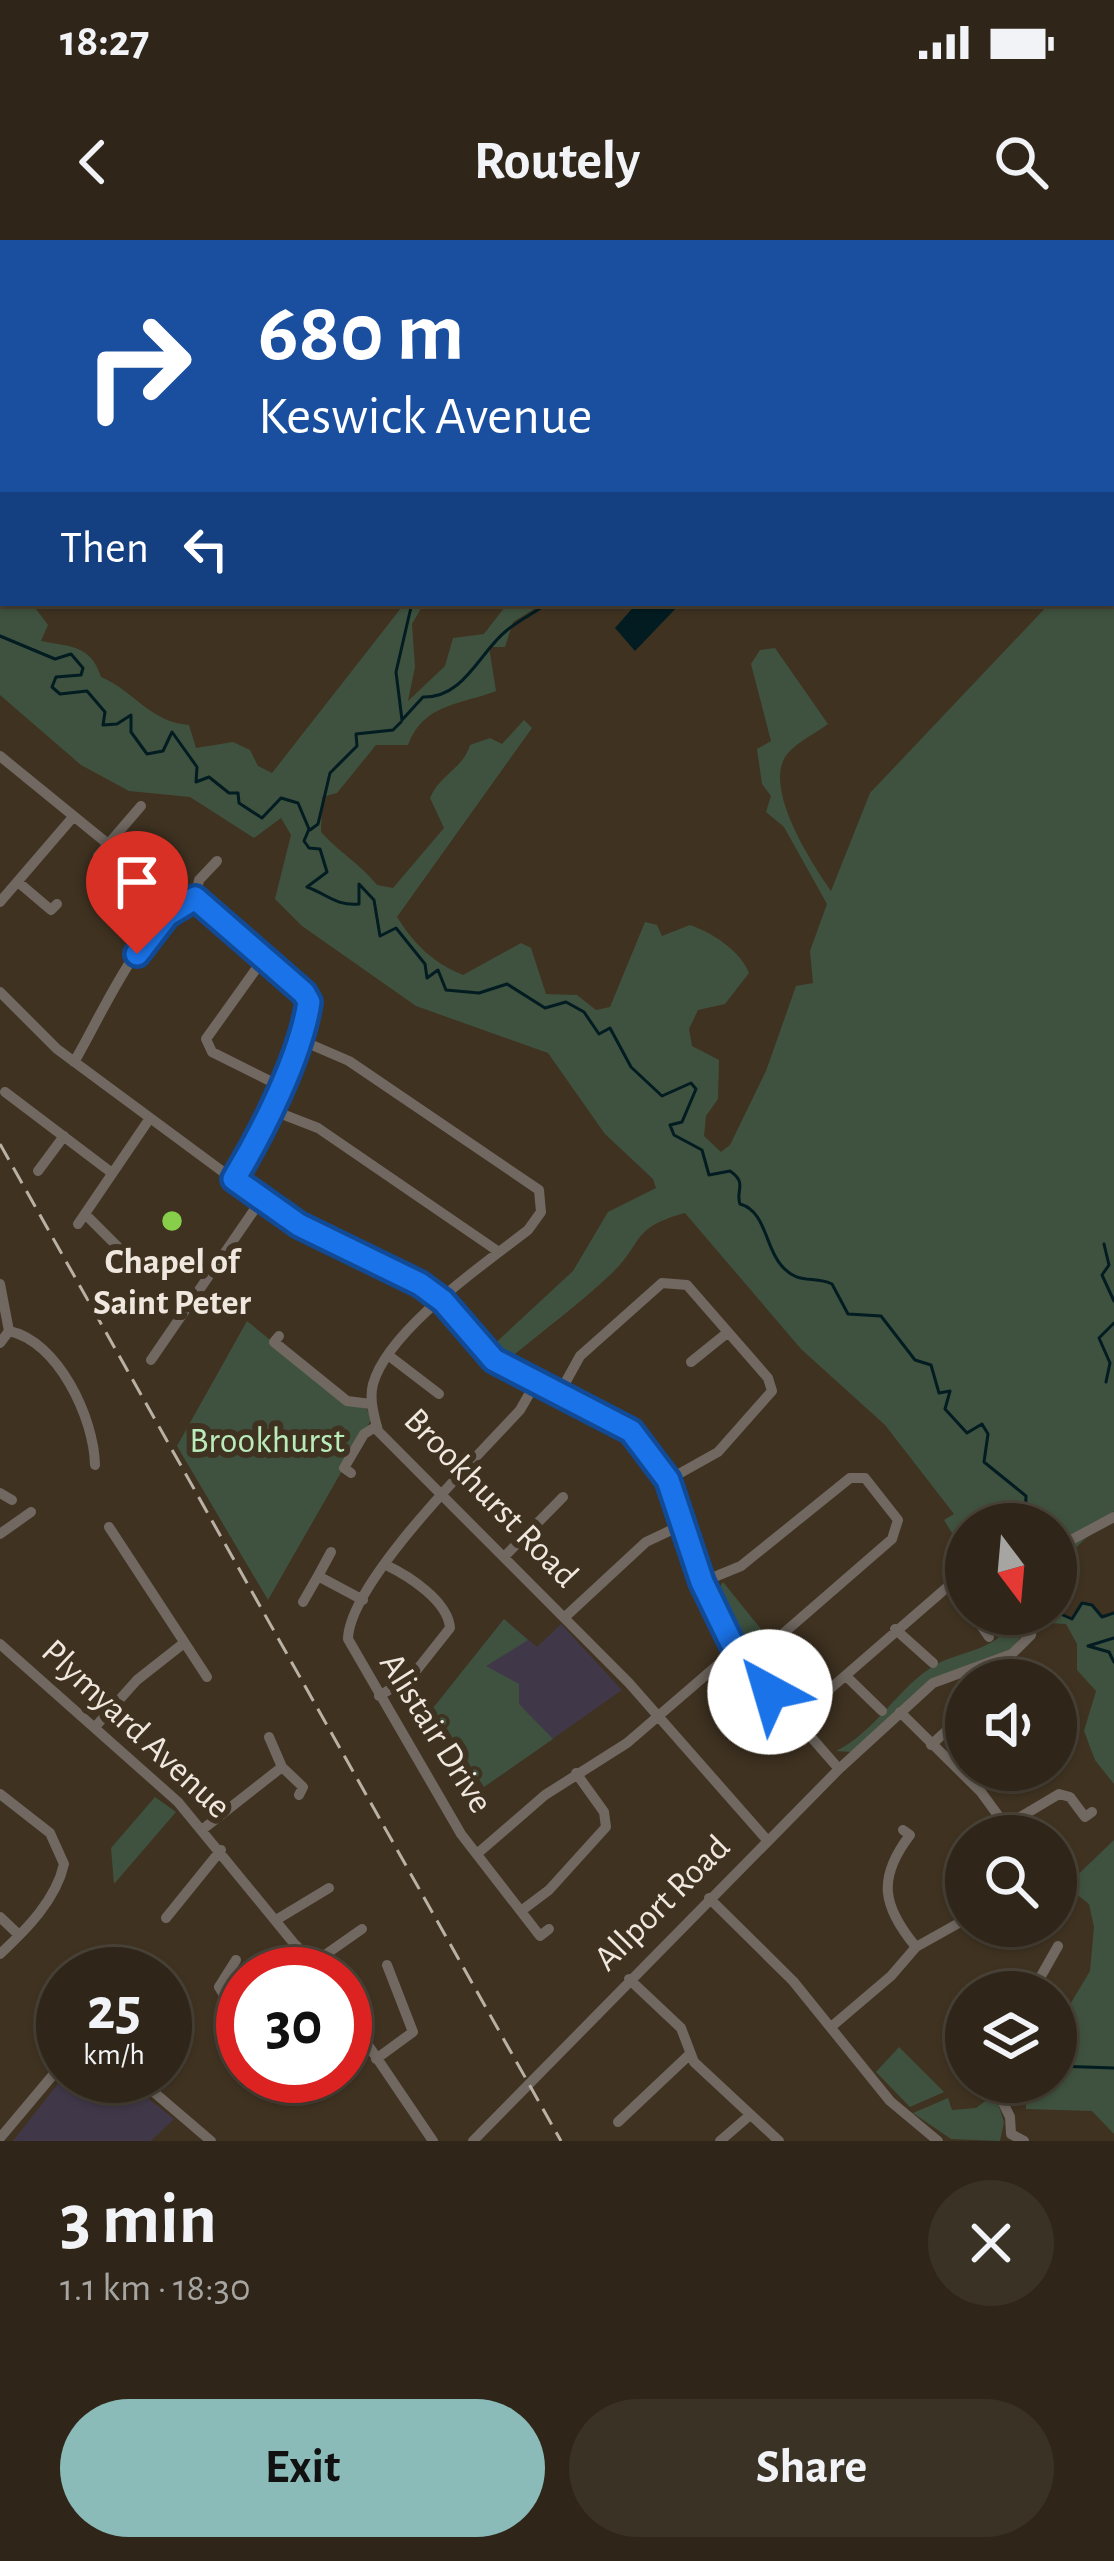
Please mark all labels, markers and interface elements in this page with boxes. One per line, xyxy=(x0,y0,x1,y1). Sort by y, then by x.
text: 18:27 xyxy=(60,19,149,64)
icon: back xyxy=(60,129,126,195)
icon: search xyxy=(988,129,1054,195)
text: Routely xyxy=(474,135,640,189)
icon: right xyxy=(60,288,216,444)
text: 680 m xyxy=(258,292,464,376)
text: Keswick Avenue xyxy=(258,390,592,444)
icon: left xyxy=(173,516,239,582)
text: Then xyxy=(60,526,149,571)
pin xyxy=(86,831,188,954)
icon: arrive xyxy=(104,849,170,915)
marker: Chapel of Saint Peter xyxy=(159,1208,185,1234)
place label: Chapel of Saint Peter xyxy=(93,1244,251,1321)
street label: Brookhurst Road xyxy=(397,1402,585,1594)
park label: Brookhurst xyxy=(189,1423,345,1459)
north arrow xyxy=(945,1503,1077,1635)
map controls xyxy=(945,1503,1077,2103)
position arrow xyxy=(707,1629,833,1755)
street label: Plymyard Avenue xyxy=(35,1633,237,1825)
street label: Alistair Drive xyxy=(373,1647,499,1819)
button: sound xyxy=(945,1659,1077,1791)
button: search xyxy=(945,1815,1077,1947)
street label: Allport Road xyxy=(587,1828,737,1978)
speed limit sign: 30 xyxy=(216,1947,372,2103)
button: layers xyxy=(945,1971,1077,2103)
text: 25 xyxy=(87,1980,141,2040)
text: km/h xyxy=(83,2040,145,2070)
button: close xyxy=(928,2180,1054,2306)
text: 3 min xyxy=(60,2184,217,2256)
text: 1.1 km · 18:30 xyxy=(60,2269,250,2308)
button: Exit xyxy=(60,2399,545,2537)
button: Share xyxy=(569,2399,1054,2537)

